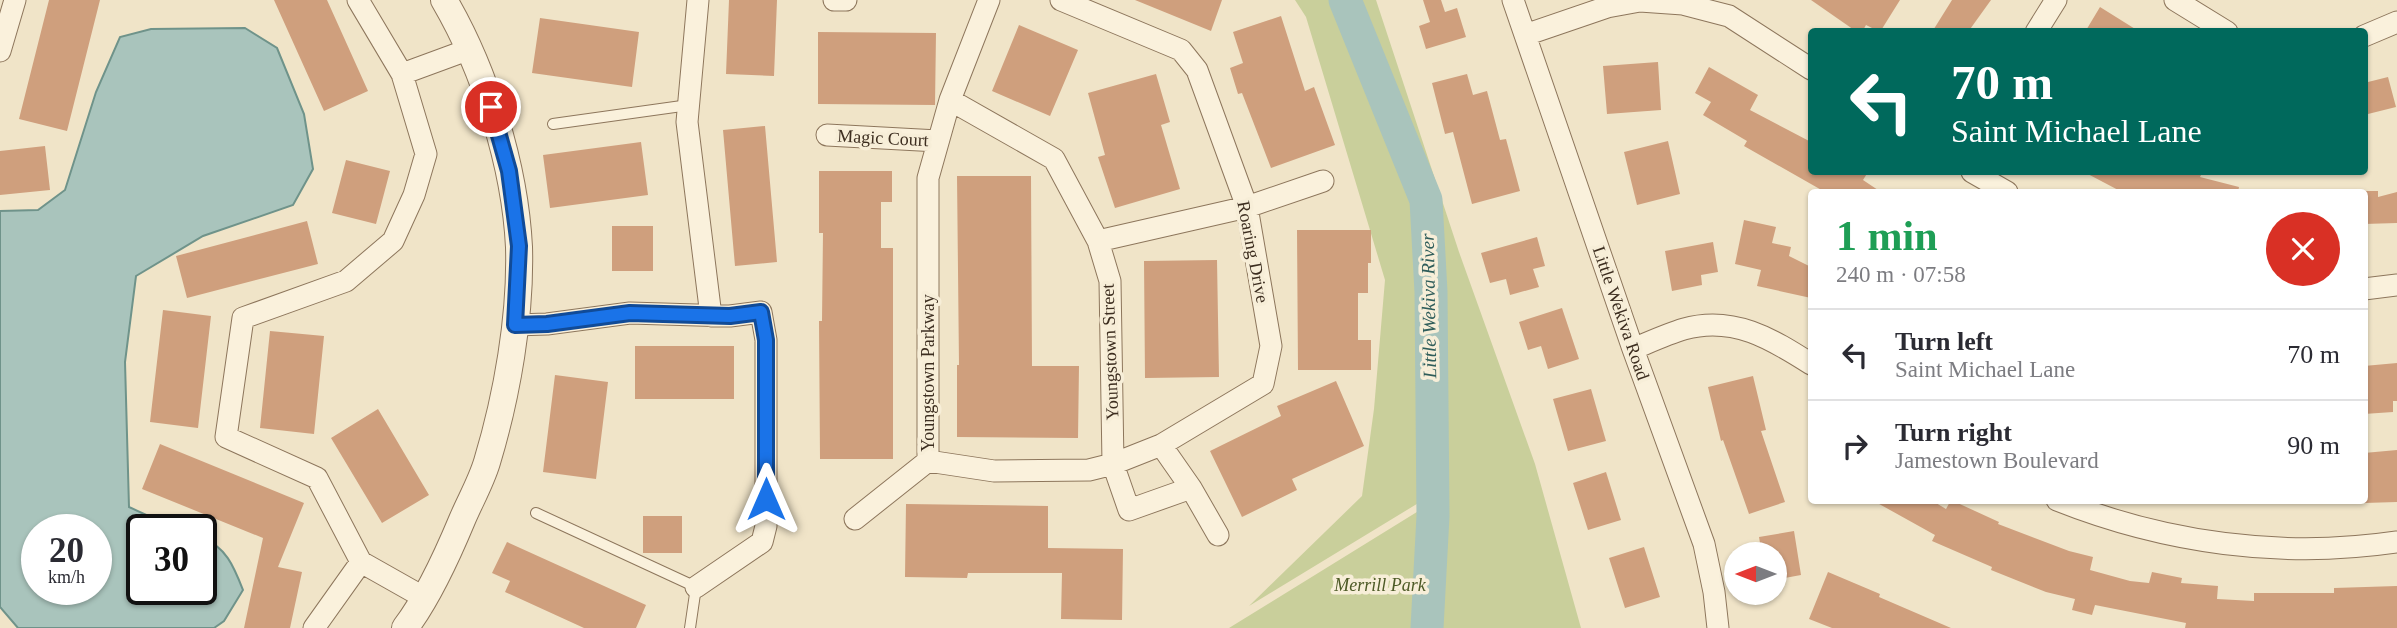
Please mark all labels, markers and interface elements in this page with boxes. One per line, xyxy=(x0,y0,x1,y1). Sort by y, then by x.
text: 70 m xyxy=(1951,55,2053,110)
icon: left xyxy=(1836,56,1927,147)
pin xyxy=(461,77,521,137)
icon: arrive xyxy=(472,88,510,126)
text: Saint Michael Lane xyxy=(1951,113,2202,149)
street label: Magic Court xyxy=(837,126,929,150)
street label: Roaring Drive xyxy=(1233,199,1273,305)
button: close xyxy=(2266,212,2340,286)
text: 1 min xyxy=(1836,213,1938,259)
water label: Little Wekiva River xyxy=(1417,233,1440,380)
street label: Little Wekiva Road xyxy=(1589,243,1653,383)
text: 240 m · 07:58 xyxy=(1836,262,1966,287)
street label: Youngstown Street xyxy=(1098,283,1122,421)
street label: Youngstown Parkway xyxy=(918,294,938,452)
text: Turn left xyxy=(1895,327,1993,356)
icon: left xyxy=(1836,336,1874,374)
text: 70 m xyxy=(2287,340,2340,369)
text: Saint Michael Lane xyxy=(1895,357,2075,382)
text: Turn right xyxy=(1895,418,2012,447)
icon: right xyxy=(1836,427,1874,465)
text: 90 m xyxy=(2287,431,2340,460)
text: Jamestown Boulevard xyxy=(1895,448,2099,473)
position arrow xyxy=(729,462,803,536)
speed limit sign: 30 xyxy=(126,514,217,605)
text: 20 xyxy=(49,531,84,570)
north arrow xyxy=(1724,542,1787,606)
map controls xyxy=(1724,542,1787,605)
text: km/h xyxy=(48,567,85,587)
park label: Merrill Park xyxy=(1333,575,1427,595)

